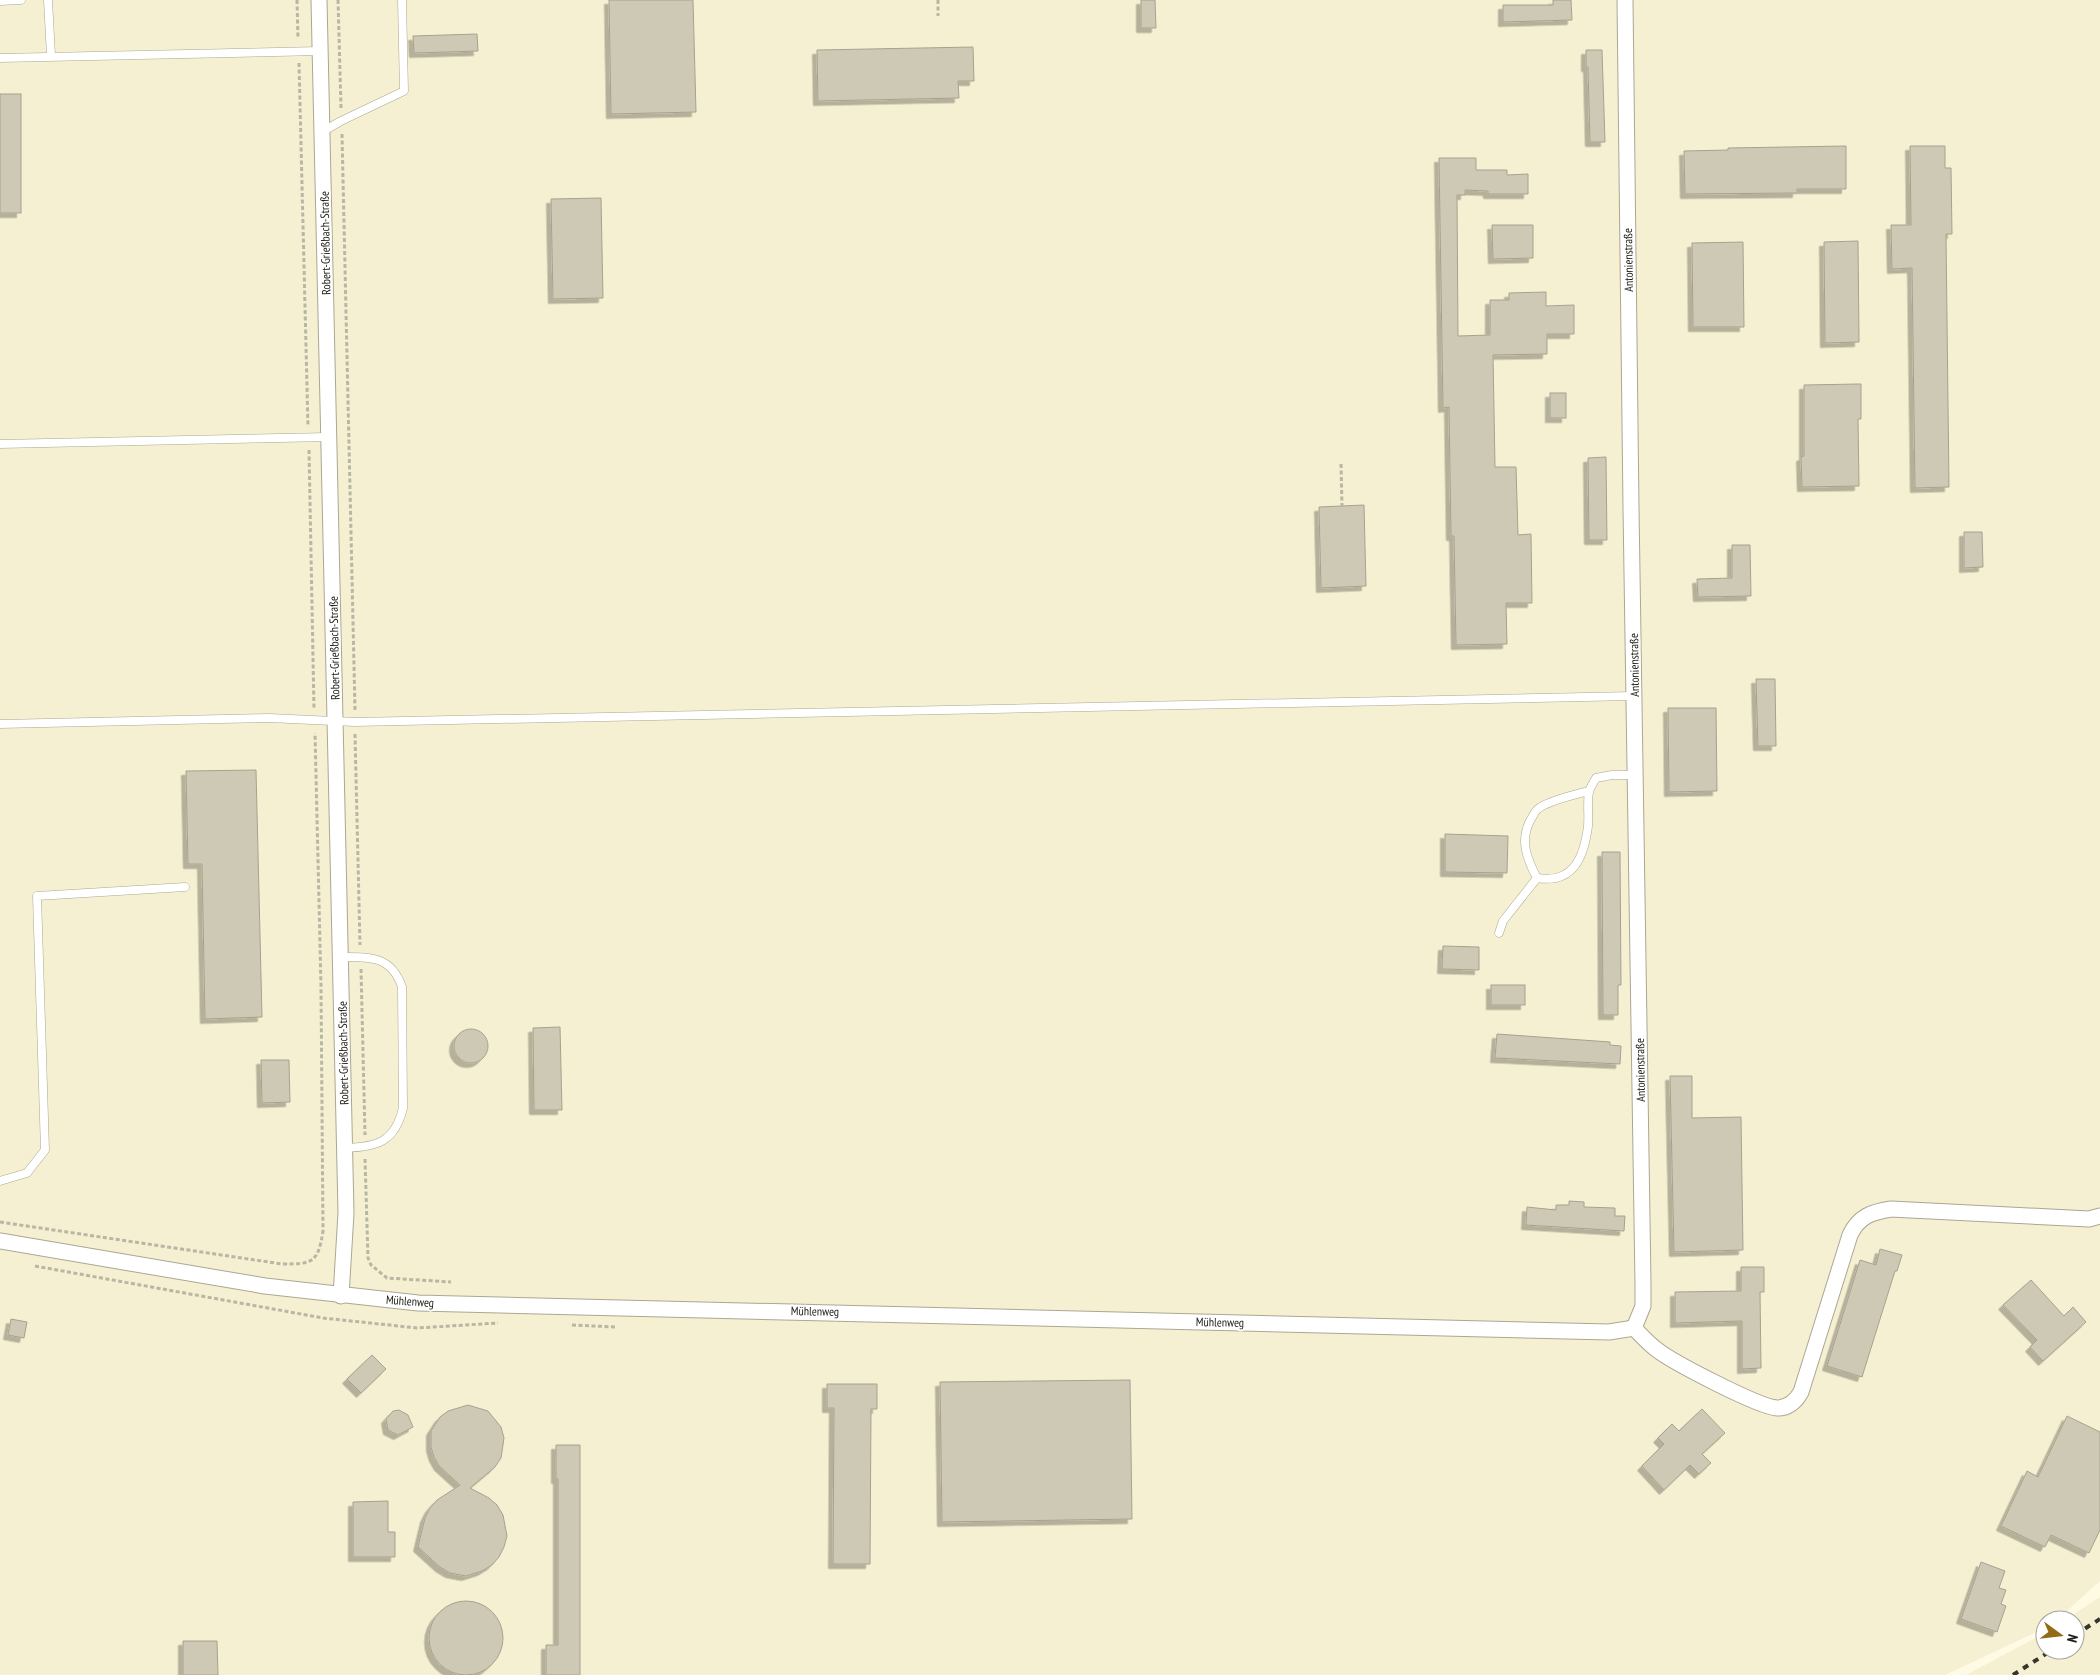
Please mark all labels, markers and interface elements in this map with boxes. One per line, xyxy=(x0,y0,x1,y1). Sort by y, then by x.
street label: Robert-Grießbach-Straße xyxy=(317,191,333,295)
street label: Antonienstraße xyxy=(1620,228,1636,292)
street label: Robert-Grießbach-Straße xyxy=(326,596,342,700)
street label: Antonienstraße xyxy=(1626,633,1642,697)
street label: Robert-Grießbach-Straße xyxy=(335,1001,351,1105)
street label: Antonienstraße xyxy=(1632,1038,1648,1102)
street label: Mühlenweg xyxy=(385,1292,435,1310)
street label: Mühlenweg xyxy=(791,1303,839,1319)
street label: Mühlenweg xyxy=(1196,1314,1244,1330)
north arrow xyxy=(2035,1610,2085,1660)
text: N xyxy=(2063,1632,2082,1644)

